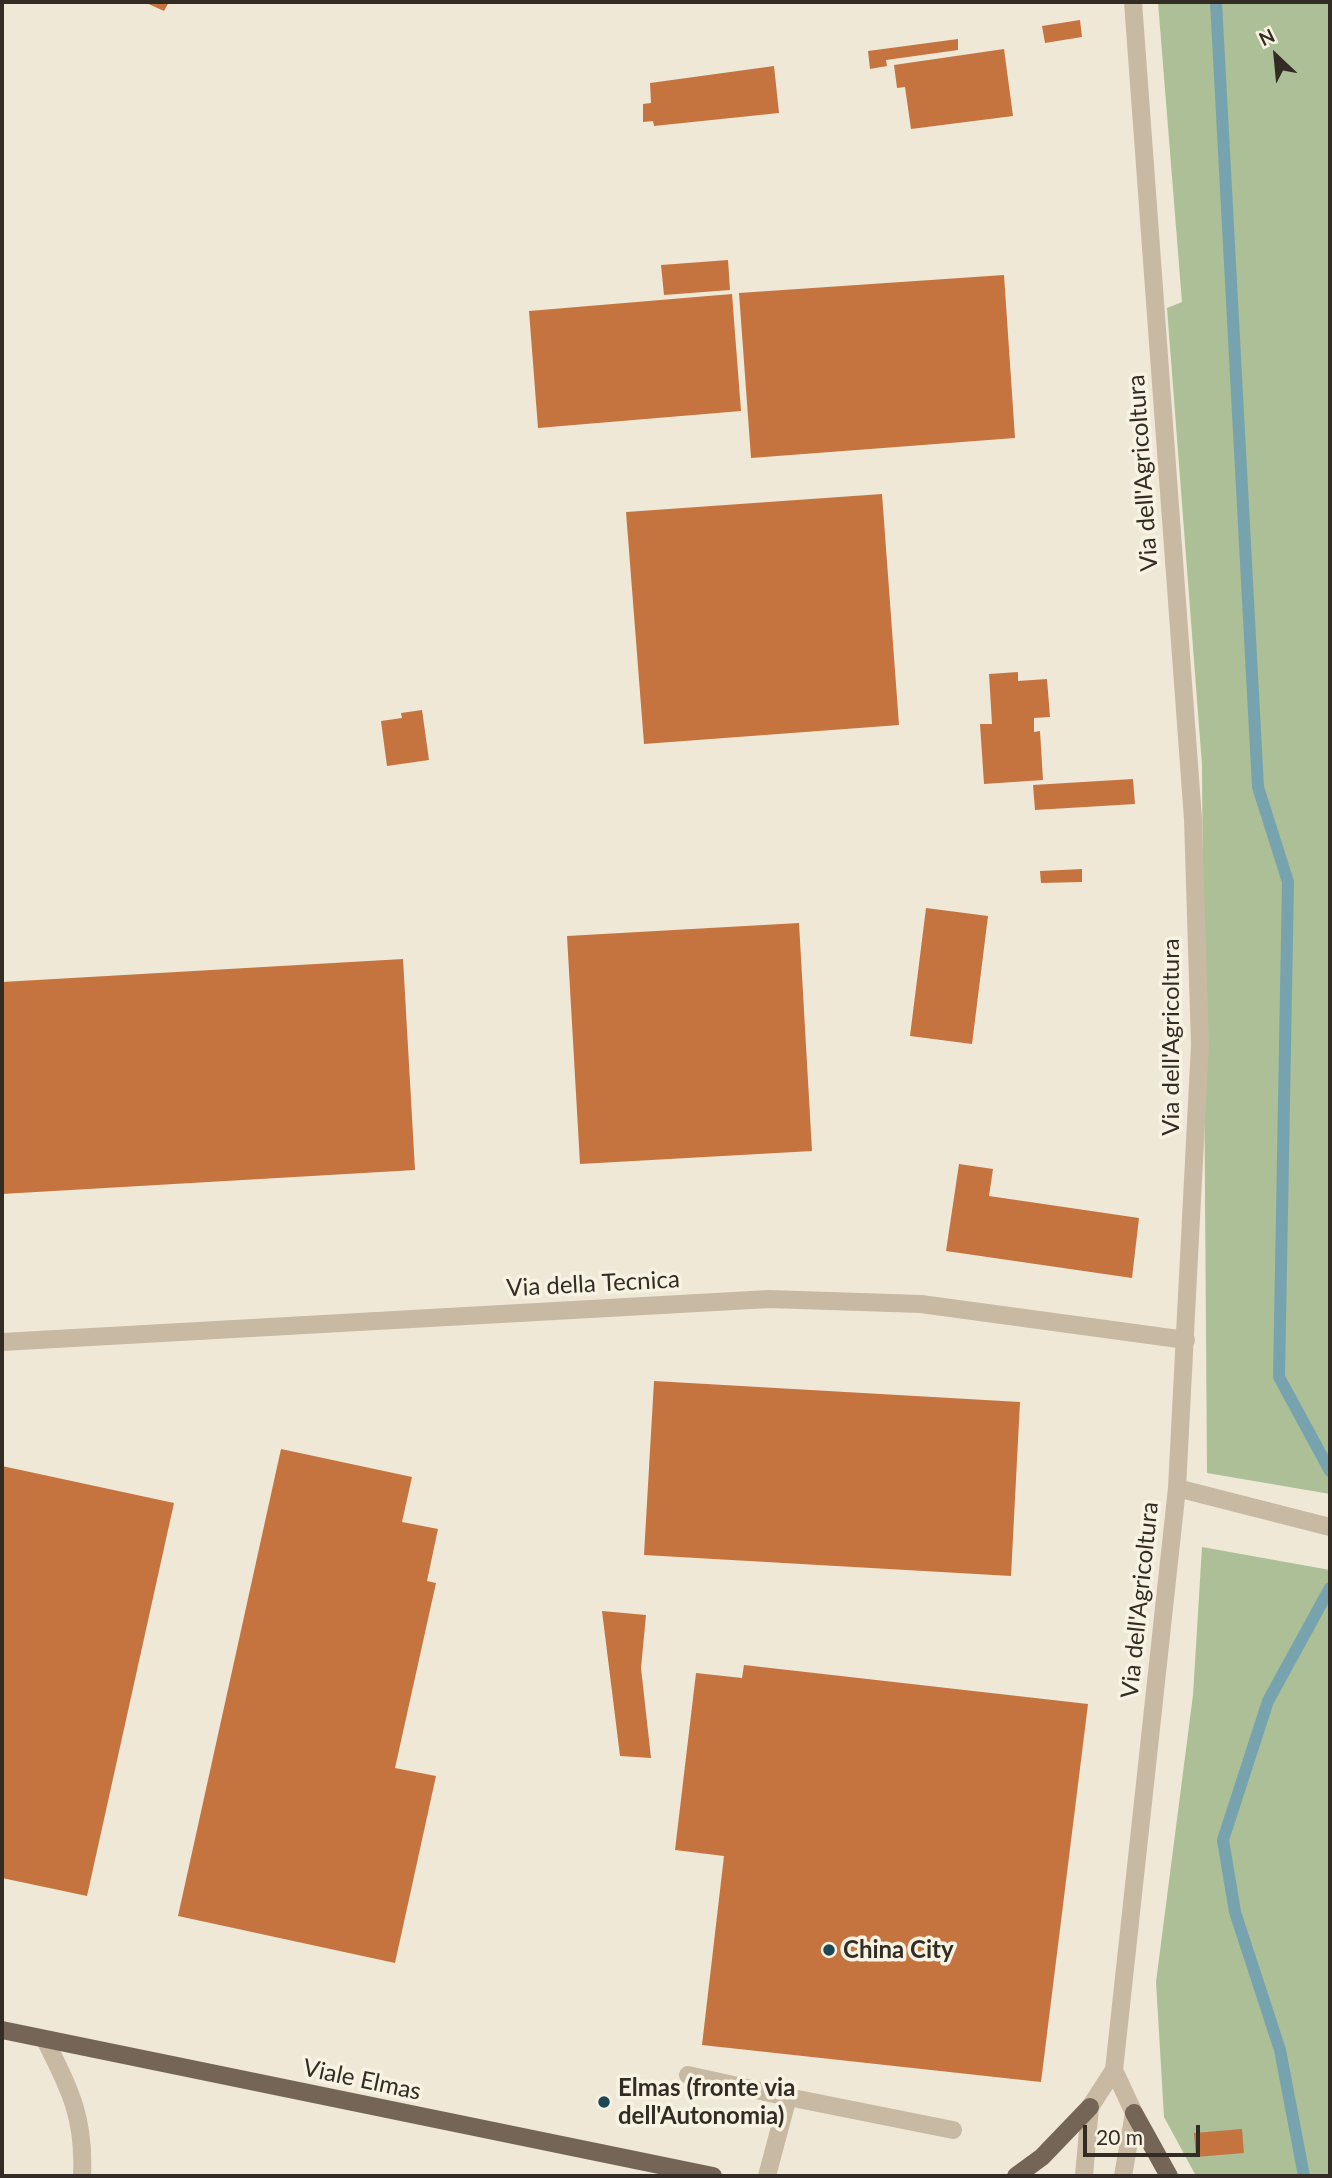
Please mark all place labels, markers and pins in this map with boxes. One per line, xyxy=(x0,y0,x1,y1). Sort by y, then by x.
place label: China City xyxy=(843,1936,954,1964)
marker: China City xyxy=(821,1942,837,1958)
place label: Elmas (fronte via dell'Autonomia) xyxy=(618,2074,795,2130)
marker: Elmas (fronte via dell'Autonomia) xyxy=(596,2094,612,2110)

